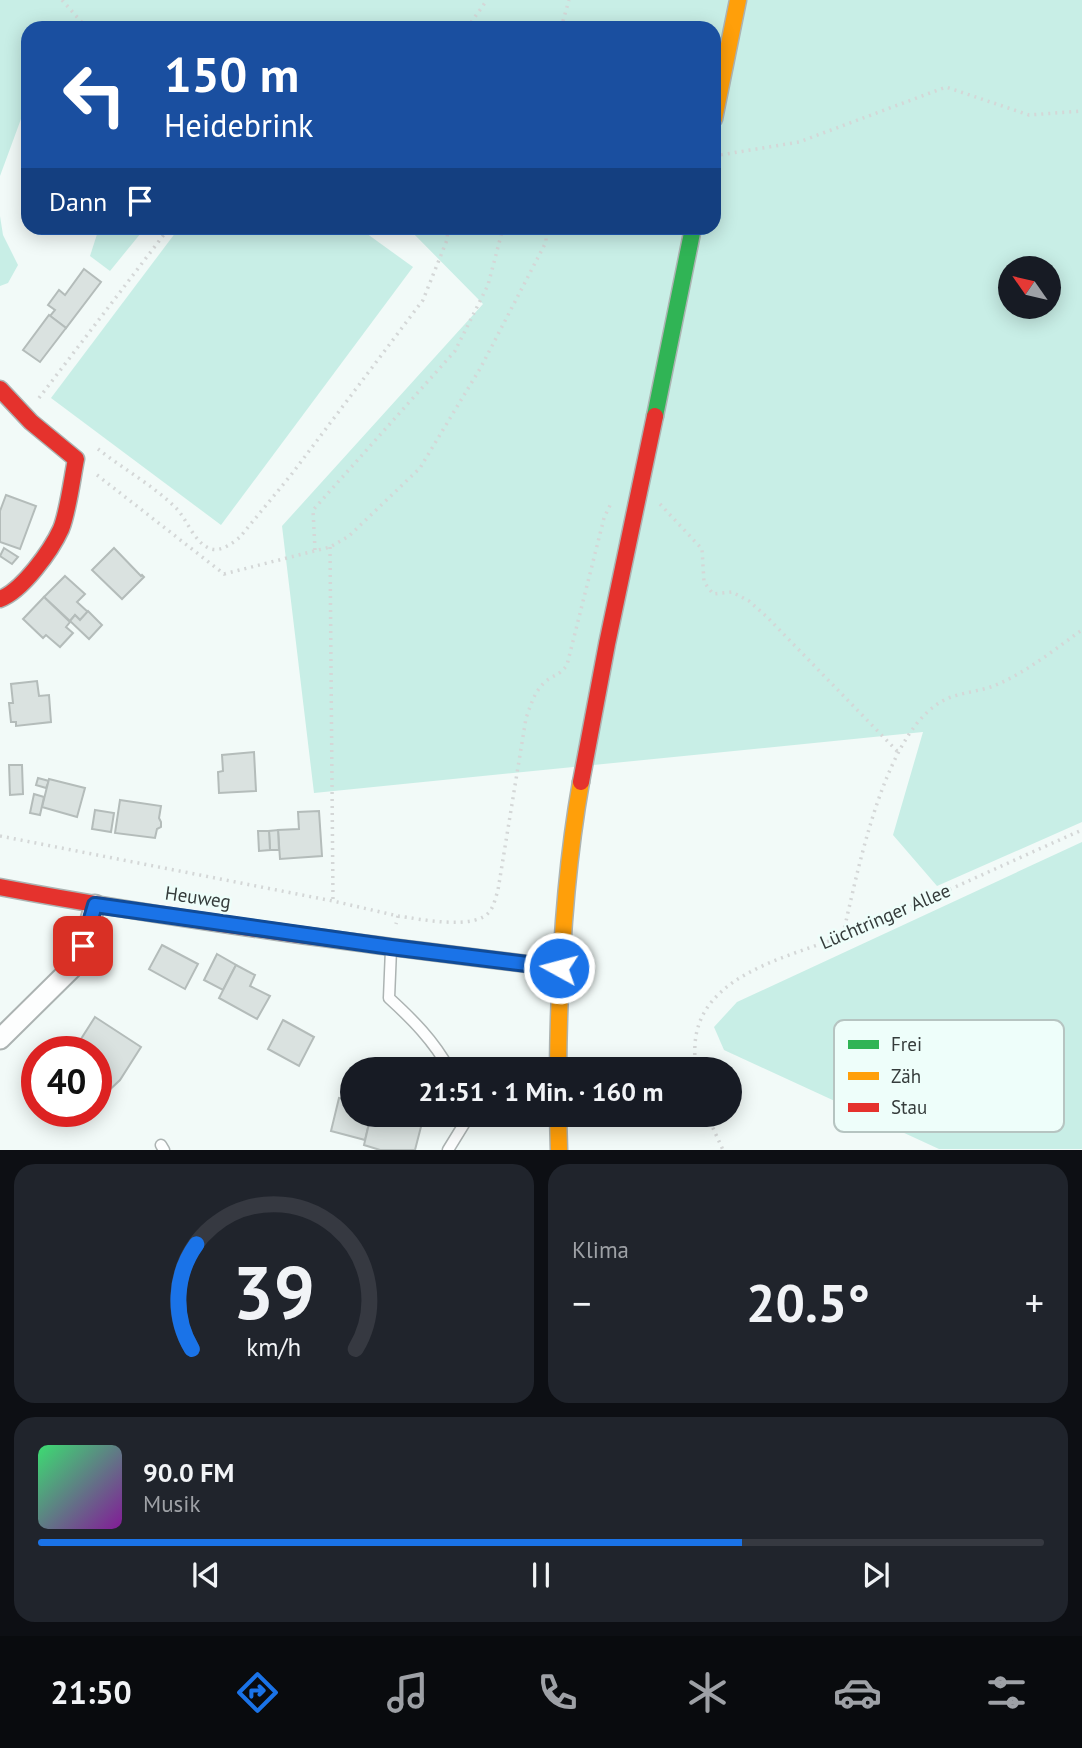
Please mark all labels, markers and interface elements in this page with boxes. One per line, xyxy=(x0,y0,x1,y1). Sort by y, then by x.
text: 150 m xyxy=(164,42,299,106)
icon: left xyxy=(49,49,140,140)
text: Heidebrink xyxy=(164,104,313,146)
icon: arrive xyxy=(121,182,159,220)
text: Dann xyxy=(49,185,107,218)
north arrow xyxy=(998,256,1060,318)
map controls xyxy=(998,256,1061,319)
street label: Lüchtringer Allee xyxy=(816,878,954,954)
street label: Heuweg xyxy=(164,881,232,913)
pin xyxy=(53,916,113,976)
icon: arrive xyxy=(64,927,102,965)
position arrow xyxy=(522,931,596,1005)
legend xyxy=(834,1020,1064,1132)
text: Frei xyxy=(891,1032,922,1056)
speed limit sign: 40 xyxy=(21,1036,112,1127)
text: Zäh xyxy=(891,1064,921,1088)
text: 21:51 · 1 Min. · 160 m xyxy=(418,1075,664,1108)
text: Stau xyxy=(891,1095,927,1119)
text: Klima xyxy=(572,1235,629,1264)
text: 39 xyxy=(233,1246,315,1340)
text: 20.5° xyxy=(746,1269,870,1336)
text: − xyxy=(572,1278,591,1327)
text: + xyxy=(1025,1278,1044,1327)
text: km/h xyxy=(247,1331,301,1363)
text: 90.0 FM xyxy=(143,1456,234,1489)
text: Musik xyxy=(143,1489,200,1518)
icon: previous xyxy=(187,1556,225,1594)
icon: pause xyxy=(522,1556,560,1594)
icon: next xyxy=(857,1556,895,1594)
icon: directions xyxy=(233,1668,282,1717)
icon: music xyxy=(383,1668,432,1717)
icon: phone xyxy=(533,1668,582,1717)
icon: climate xyxy=(683,1668,732,1717)
icon: car xyxy=(833,1668,882,1717)
icon: filters xyxy=(982,1668,1031,1717)
text: 21:50 xyxy=(50,1671,132,1713)

